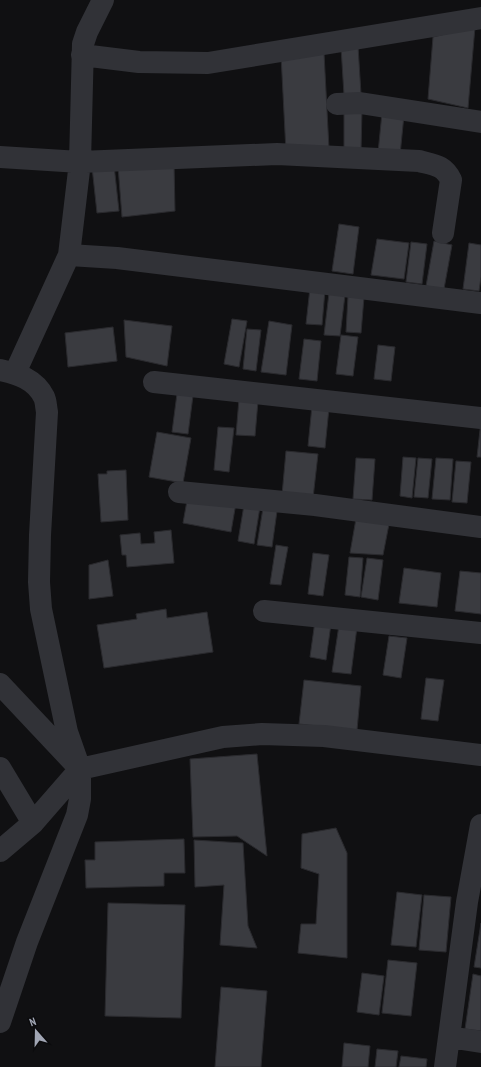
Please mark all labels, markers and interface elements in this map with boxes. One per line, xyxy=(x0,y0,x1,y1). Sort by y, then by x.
north arrow xyxy=(16,1011,56,1051)
text: N xyxy=(27,1014,38,1029)

